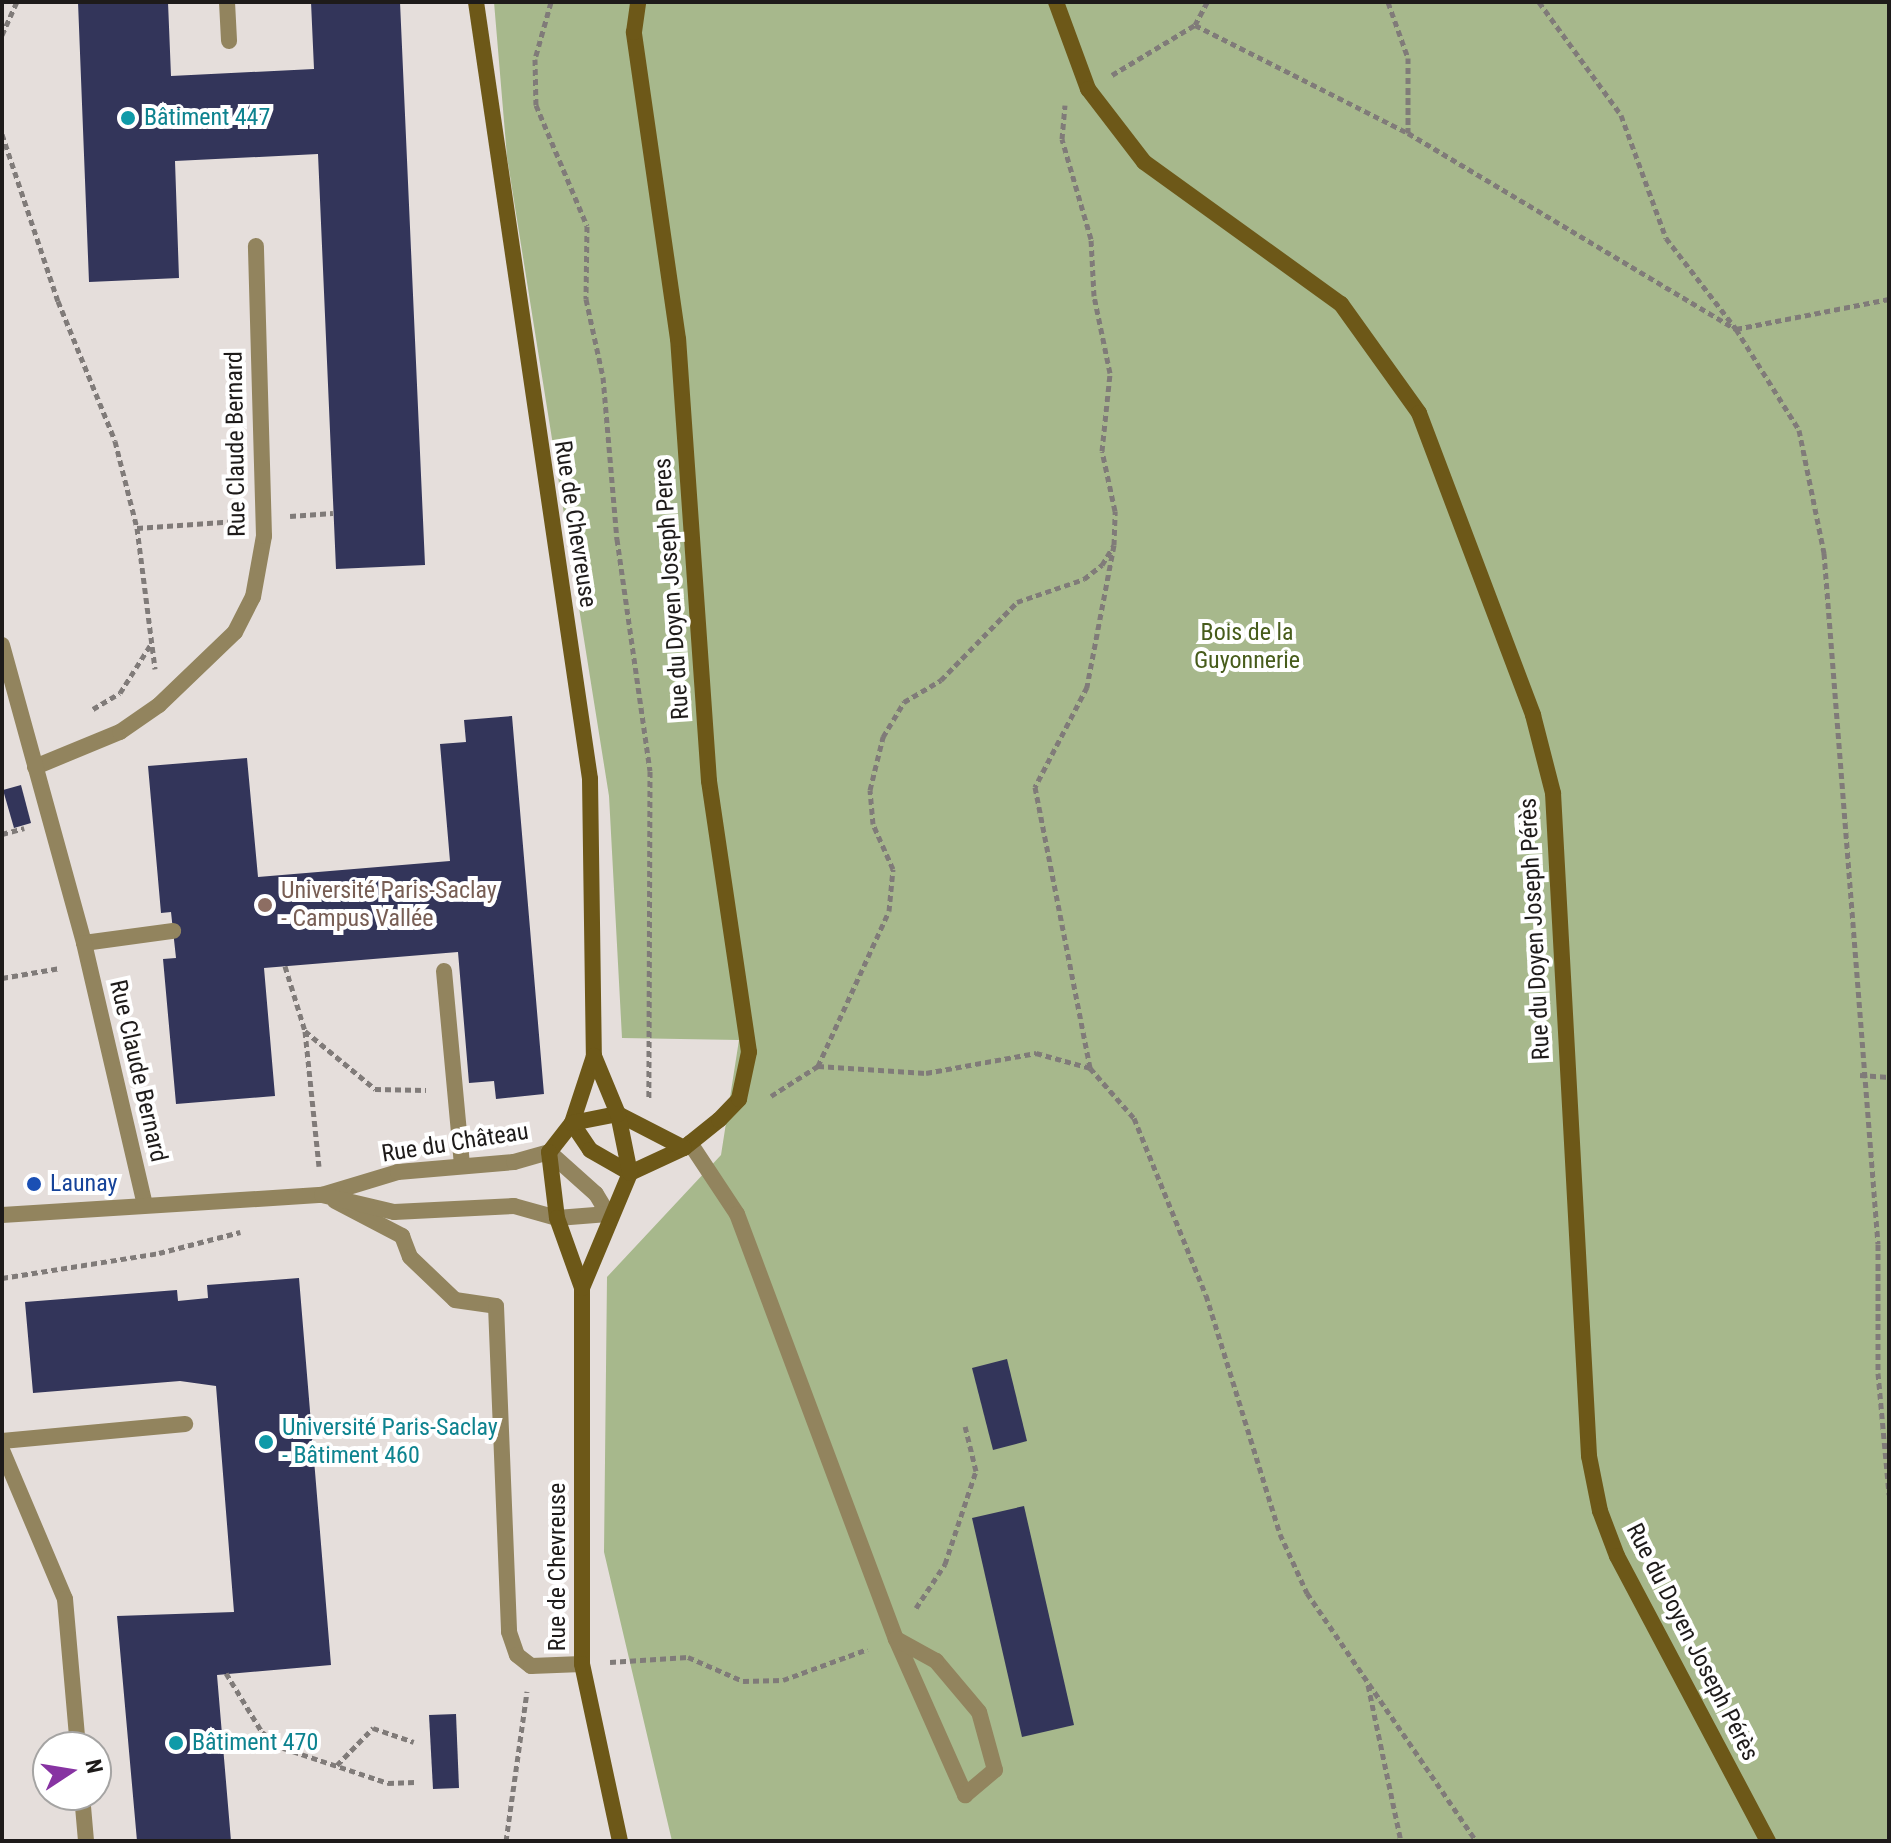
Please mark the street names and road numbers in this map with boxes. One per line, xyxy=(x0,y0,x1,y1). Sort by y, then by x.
street label: Rue Claude Bernard xyxy=(220,351,252,537)
street label: Rue de Chevreuse xyxy=(548,439,602,609)
street label: Rue du Doyen Joseph Peres xyxy=(648,457,696,721)
street label: Rue du Doyen Joseph Pérès xyxy=(1514,797,1556,1061)
street label: Rue Claude Bernard xyxy=(103,977,173,1165)
street label: Rue du Château xyxy=(380,1117,530,1169)
street label: Rue de Chevreuse xyxy=(544,1483,572,1651)
street label: Rue du Doyen Joseph Pérès xyxy=(1620,1519,1764,1765)

